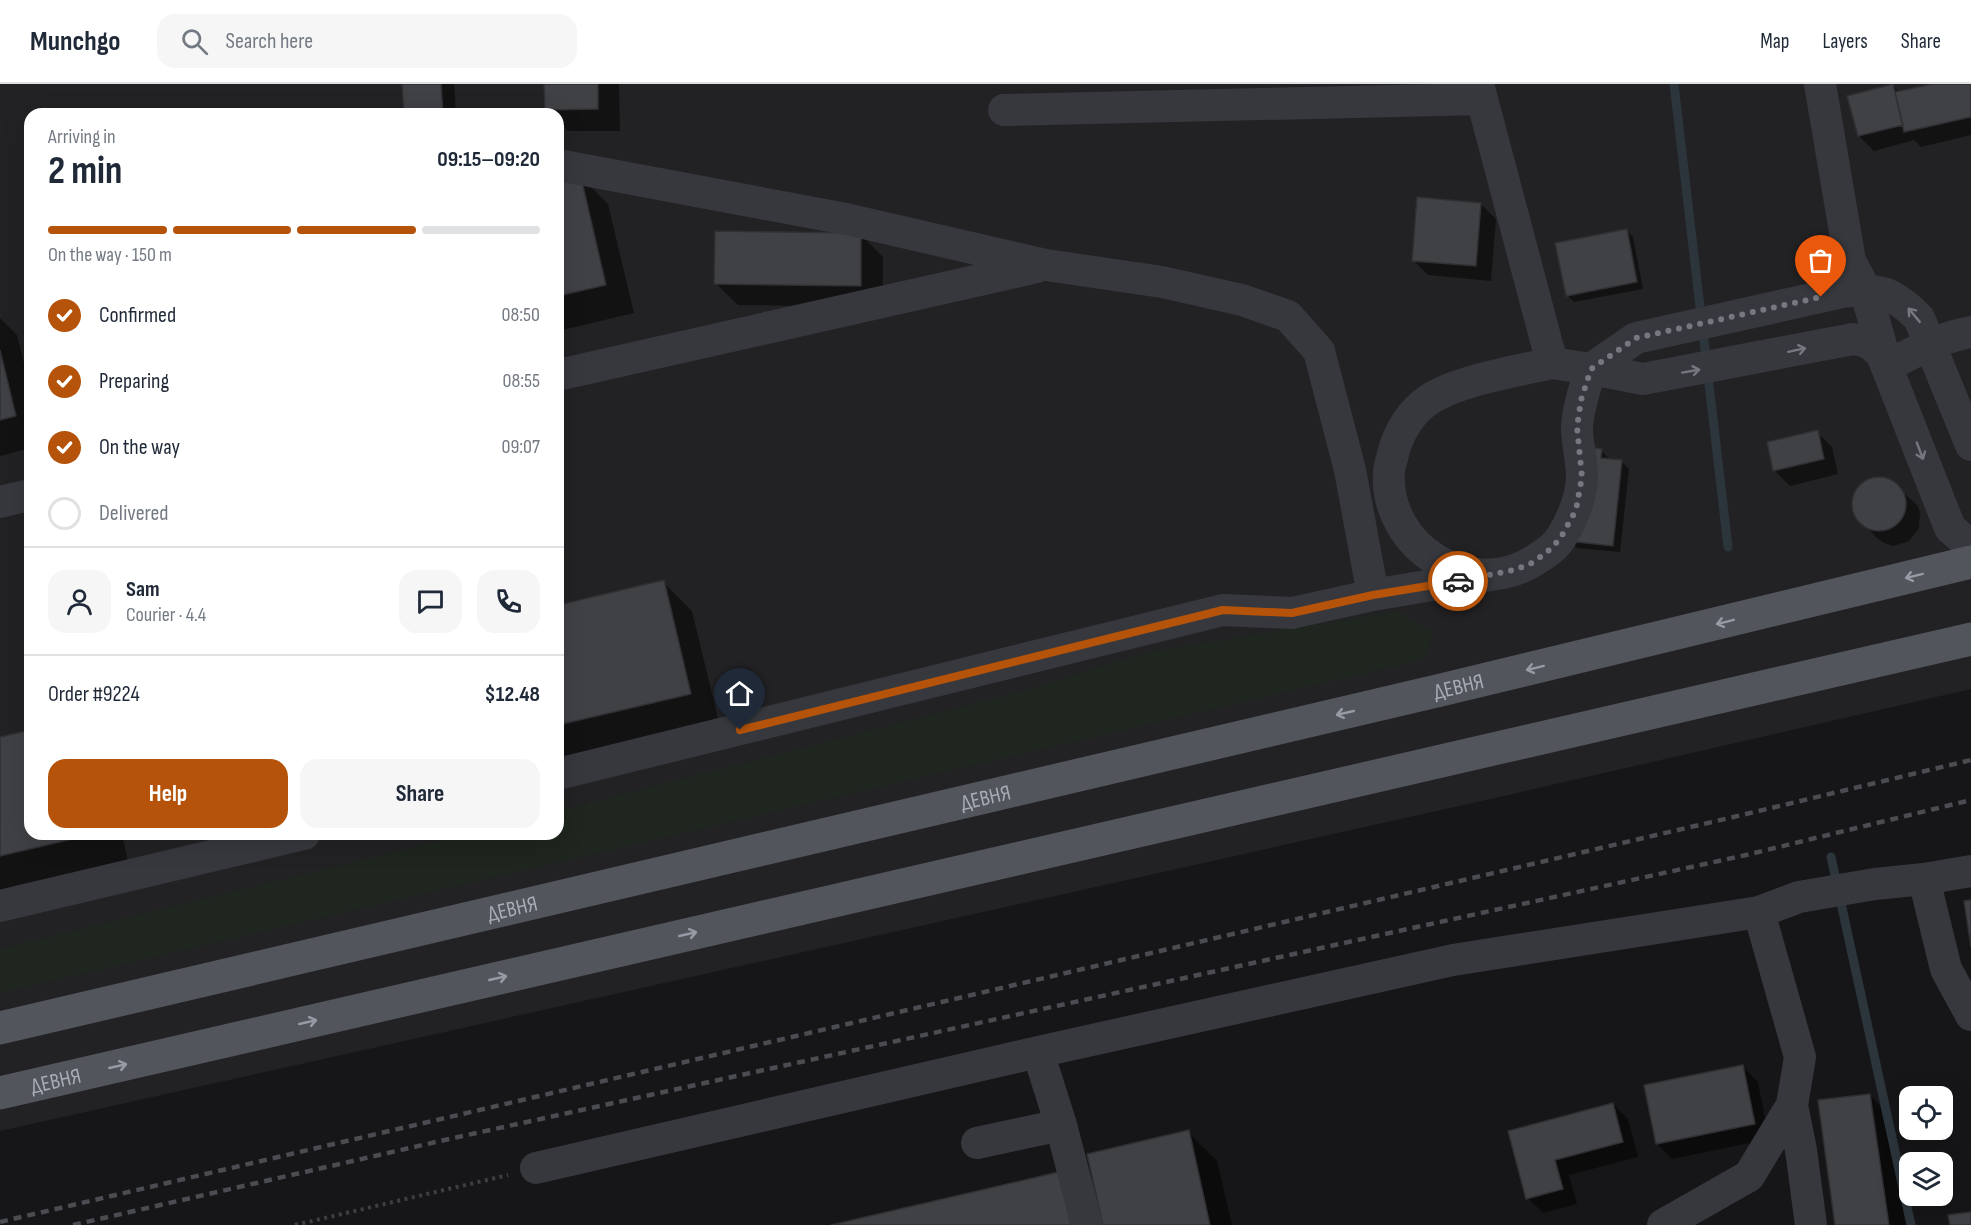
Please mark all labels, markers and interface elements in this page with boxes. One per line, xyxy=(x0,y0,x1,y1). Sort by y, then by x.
search box xyxy=(157,14,577,68)
text: Munchgo xyxy=(30,25,121,58)
icon: search xyxy=(178,25,211,58)
text: Search here xyxy=(226,28,313,55)
text: Map xyxy=(1760,29,1789,54)
text: Layers xyxy=(1822,29,1868,54)
text: Share xyxy=(1901,29,1941,54)
text: Arriving in xyxy=(48,125,116,149)
text: 09:15–09:20 xyxy=(437,146,540,173)
text: 2 min xyxy=(48,148,122,195)
pin xyxy=(1795,235,1846,297)
text: On the way · 150 m xyxy=(48,243,172,267)
icon: bag xyxy=(1804,244,1837,277)
icon: check xyxy=(48,299,81,332)
text: Confirmed xyxy=(99,302,176,329)
text: 08:50 xyxy=(502,303,540,327)
one-way arrow xyxy=(1908,307,1921,323)
one-way arrow xyxy=(1786,344,1806,355)
icon: check xyxy=(48,365,81,398)
one-way arrow xyxy=(1681,365,1701,376)
text: Preparing xyxy=(99,368,169,395)
text: 08:55 xyxy=(503,369,540,393)
icon: check xyxy=(48,431,81,464)
text: On the way xyxy=(99,434,180,461)
text: 09:07 xyxy=(502,435,540,459)
one-way arrow xyxy=(1915,441,1926,460)
text: Delivered xyxy=(99,500,168,527)
courier xyxy=(1428,551,1488,611)
icon: car xyxy=(1442,565,1475,598)
button: person xyxy=(48,570,111,633)
button: chat xyxy=(399,570,462,633)
button: phone xyxy=(477,570,540,633)
one-way arrow xyxy=(1905,570,1924,582)
text: Sam xyxy=(126,576,160,603)
text: Courier · 4.4 xyxy=(126,603,206,627)
one-way arrow xyxy=(1715,616,1734,628)
one-way arrow xyxy=(1526,662,1545,674)
pin xyxy=(714,668,765,730)
street label: ДЕВНЯ xyxy=(1431,668,1487,706)
icon: home xyxy=(723,677,756,710)
text: Order #9224 xyxy=(48,681,140,708)
text: $12.48 xyxy=(484,681,540,708)
one-way arrow xyxy=(1336,707,1355,719)
button: Help xyxy=(48,759,288,828)
button: Share xyxy=(300,759,540,828)
street label: ДЕВНЯ xyxy=(958,779,1013,817)
street label: ДЕВНЯ xyxy=(485,890,540,928)
one-way arrow xyxy=(679,928,698,940)
one-way arrow xyxy=(488,972,508,983)
one-way arrow xyxy=(299,1015,318,1027)
one-way arrow xyxy=(109,1059,128,1071)
street label: ДЕВНЯ xyxy=(28,1063,84,1101)
map controls xyxy=(1899,1086,1953,1206)
button: locate xyxy=(1899,1086,1953,1140)
button: layers xyxy=(1899,1152,1953,1206)

